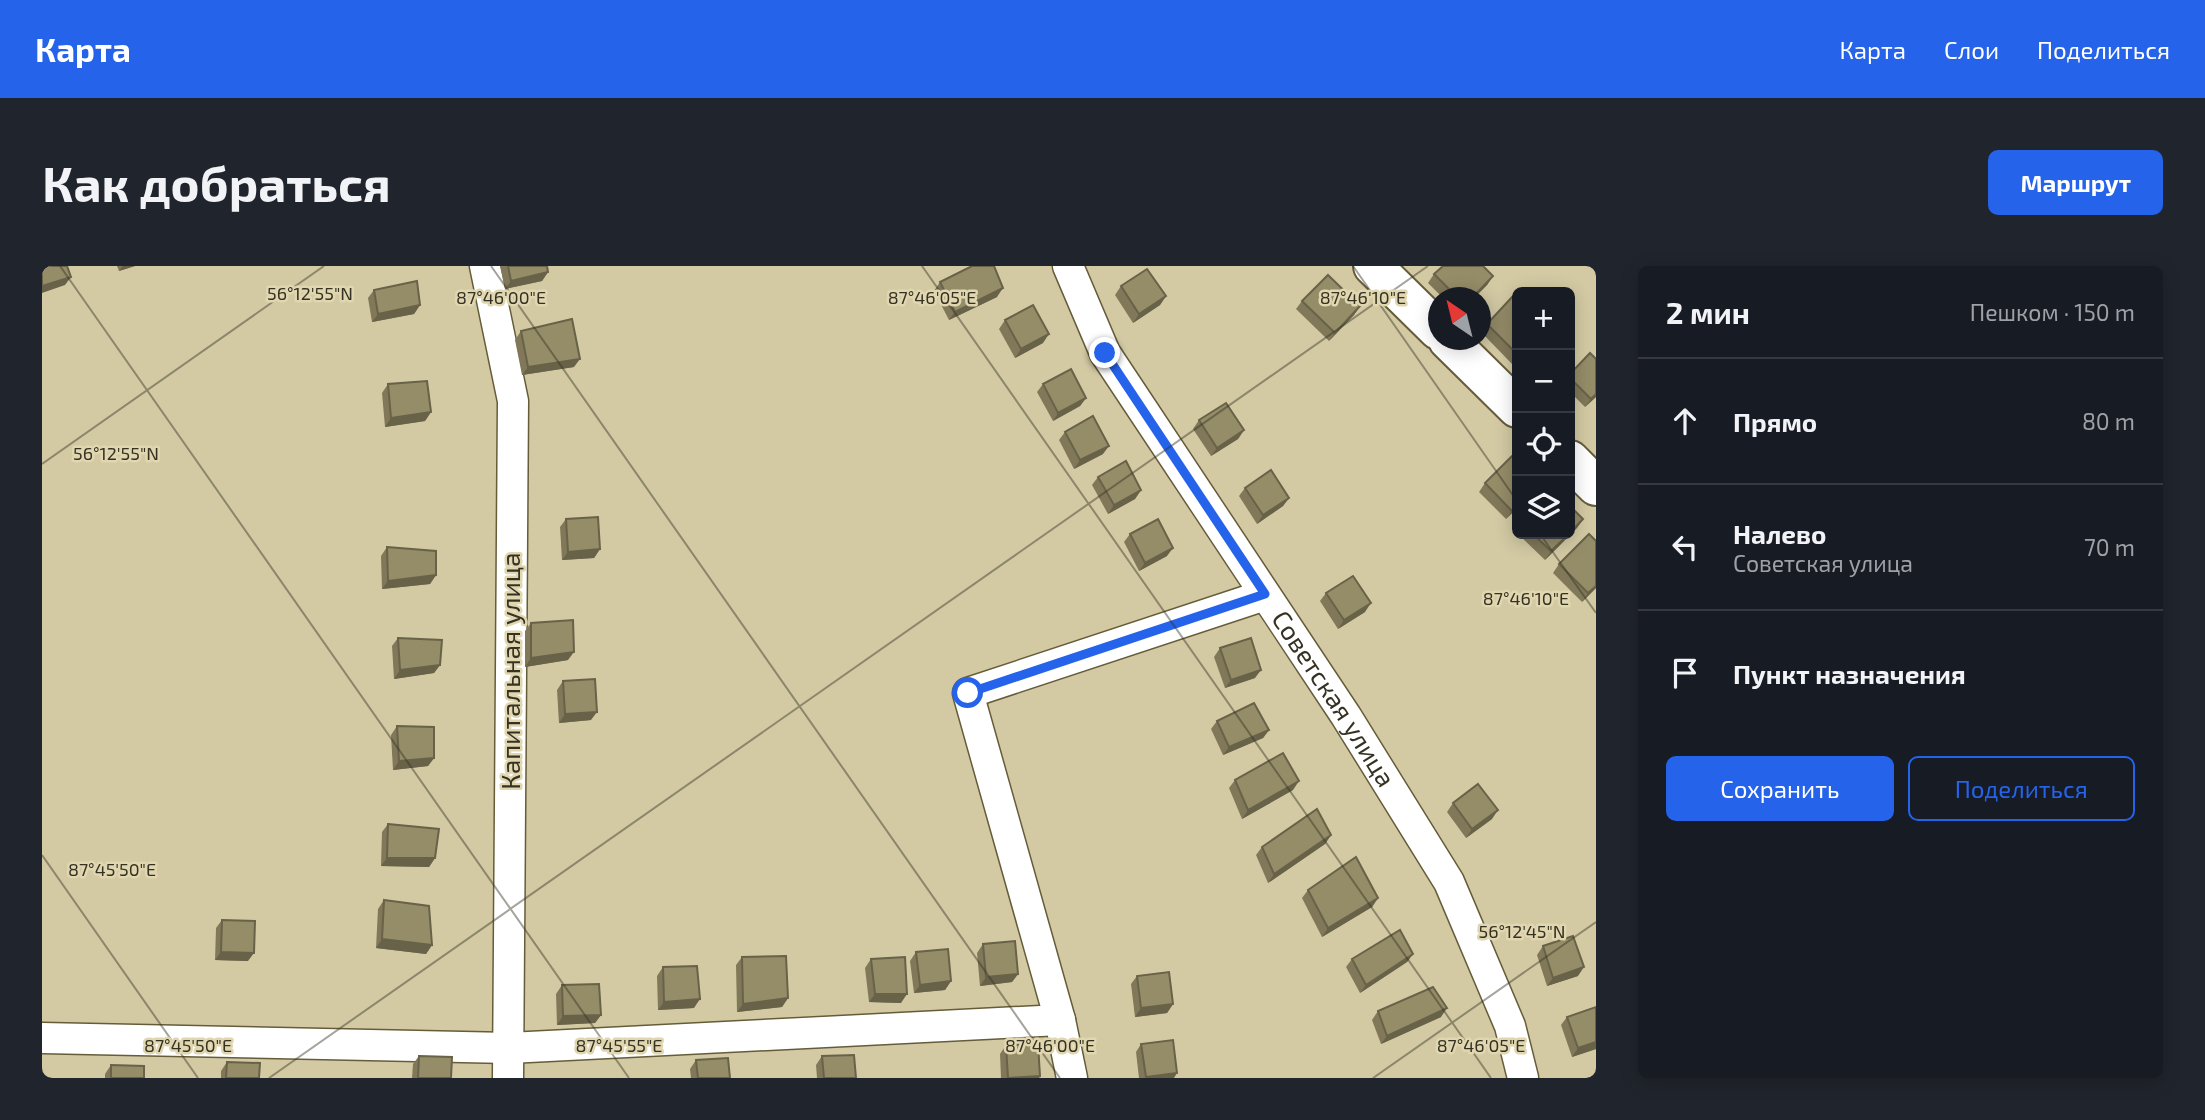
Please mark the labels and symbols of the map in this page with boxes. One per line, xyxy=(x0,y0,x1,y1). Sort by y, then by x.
text: 56°12'55"N xyxy=(267,282,353,304)
text: 87°46'00"E xyxy=(456,286,546,308)
text: 87°46'05"E xyxy=(888,286,976,308)
text: 87°46'10"E xyxy=(1320,286,1406,308)
north arrow xyxy=(1428,287,1491,350)
route end xyxy=(1089,337,1120,368)
text: 56°12'55"N xyxy=(73,442,159,464)
street label: Капитальная улица xyxy=(494,552,526,790)
text: 87°46'10"E xyxy=(1483,587,1569,609)
street label: Советская улица xyxy=(1266,604,1403,792)
route start xyxy=(952,677,983,708)
text: 87°45'50"E xyxy=(68,858,156,880)
text: 56°12'45"N xyxy=(1479,920,1565,942)
text: 87°45'50"E xyxy=(144,1034,232,1056)
text: 87°45'55"E xyxy=(576,1034,662,1056)
text: 87°46'00"E xyxy=(1005,1034,1095,1056)
text: 87°46'05"E xyxy=(1437,1034,1525,1056)

